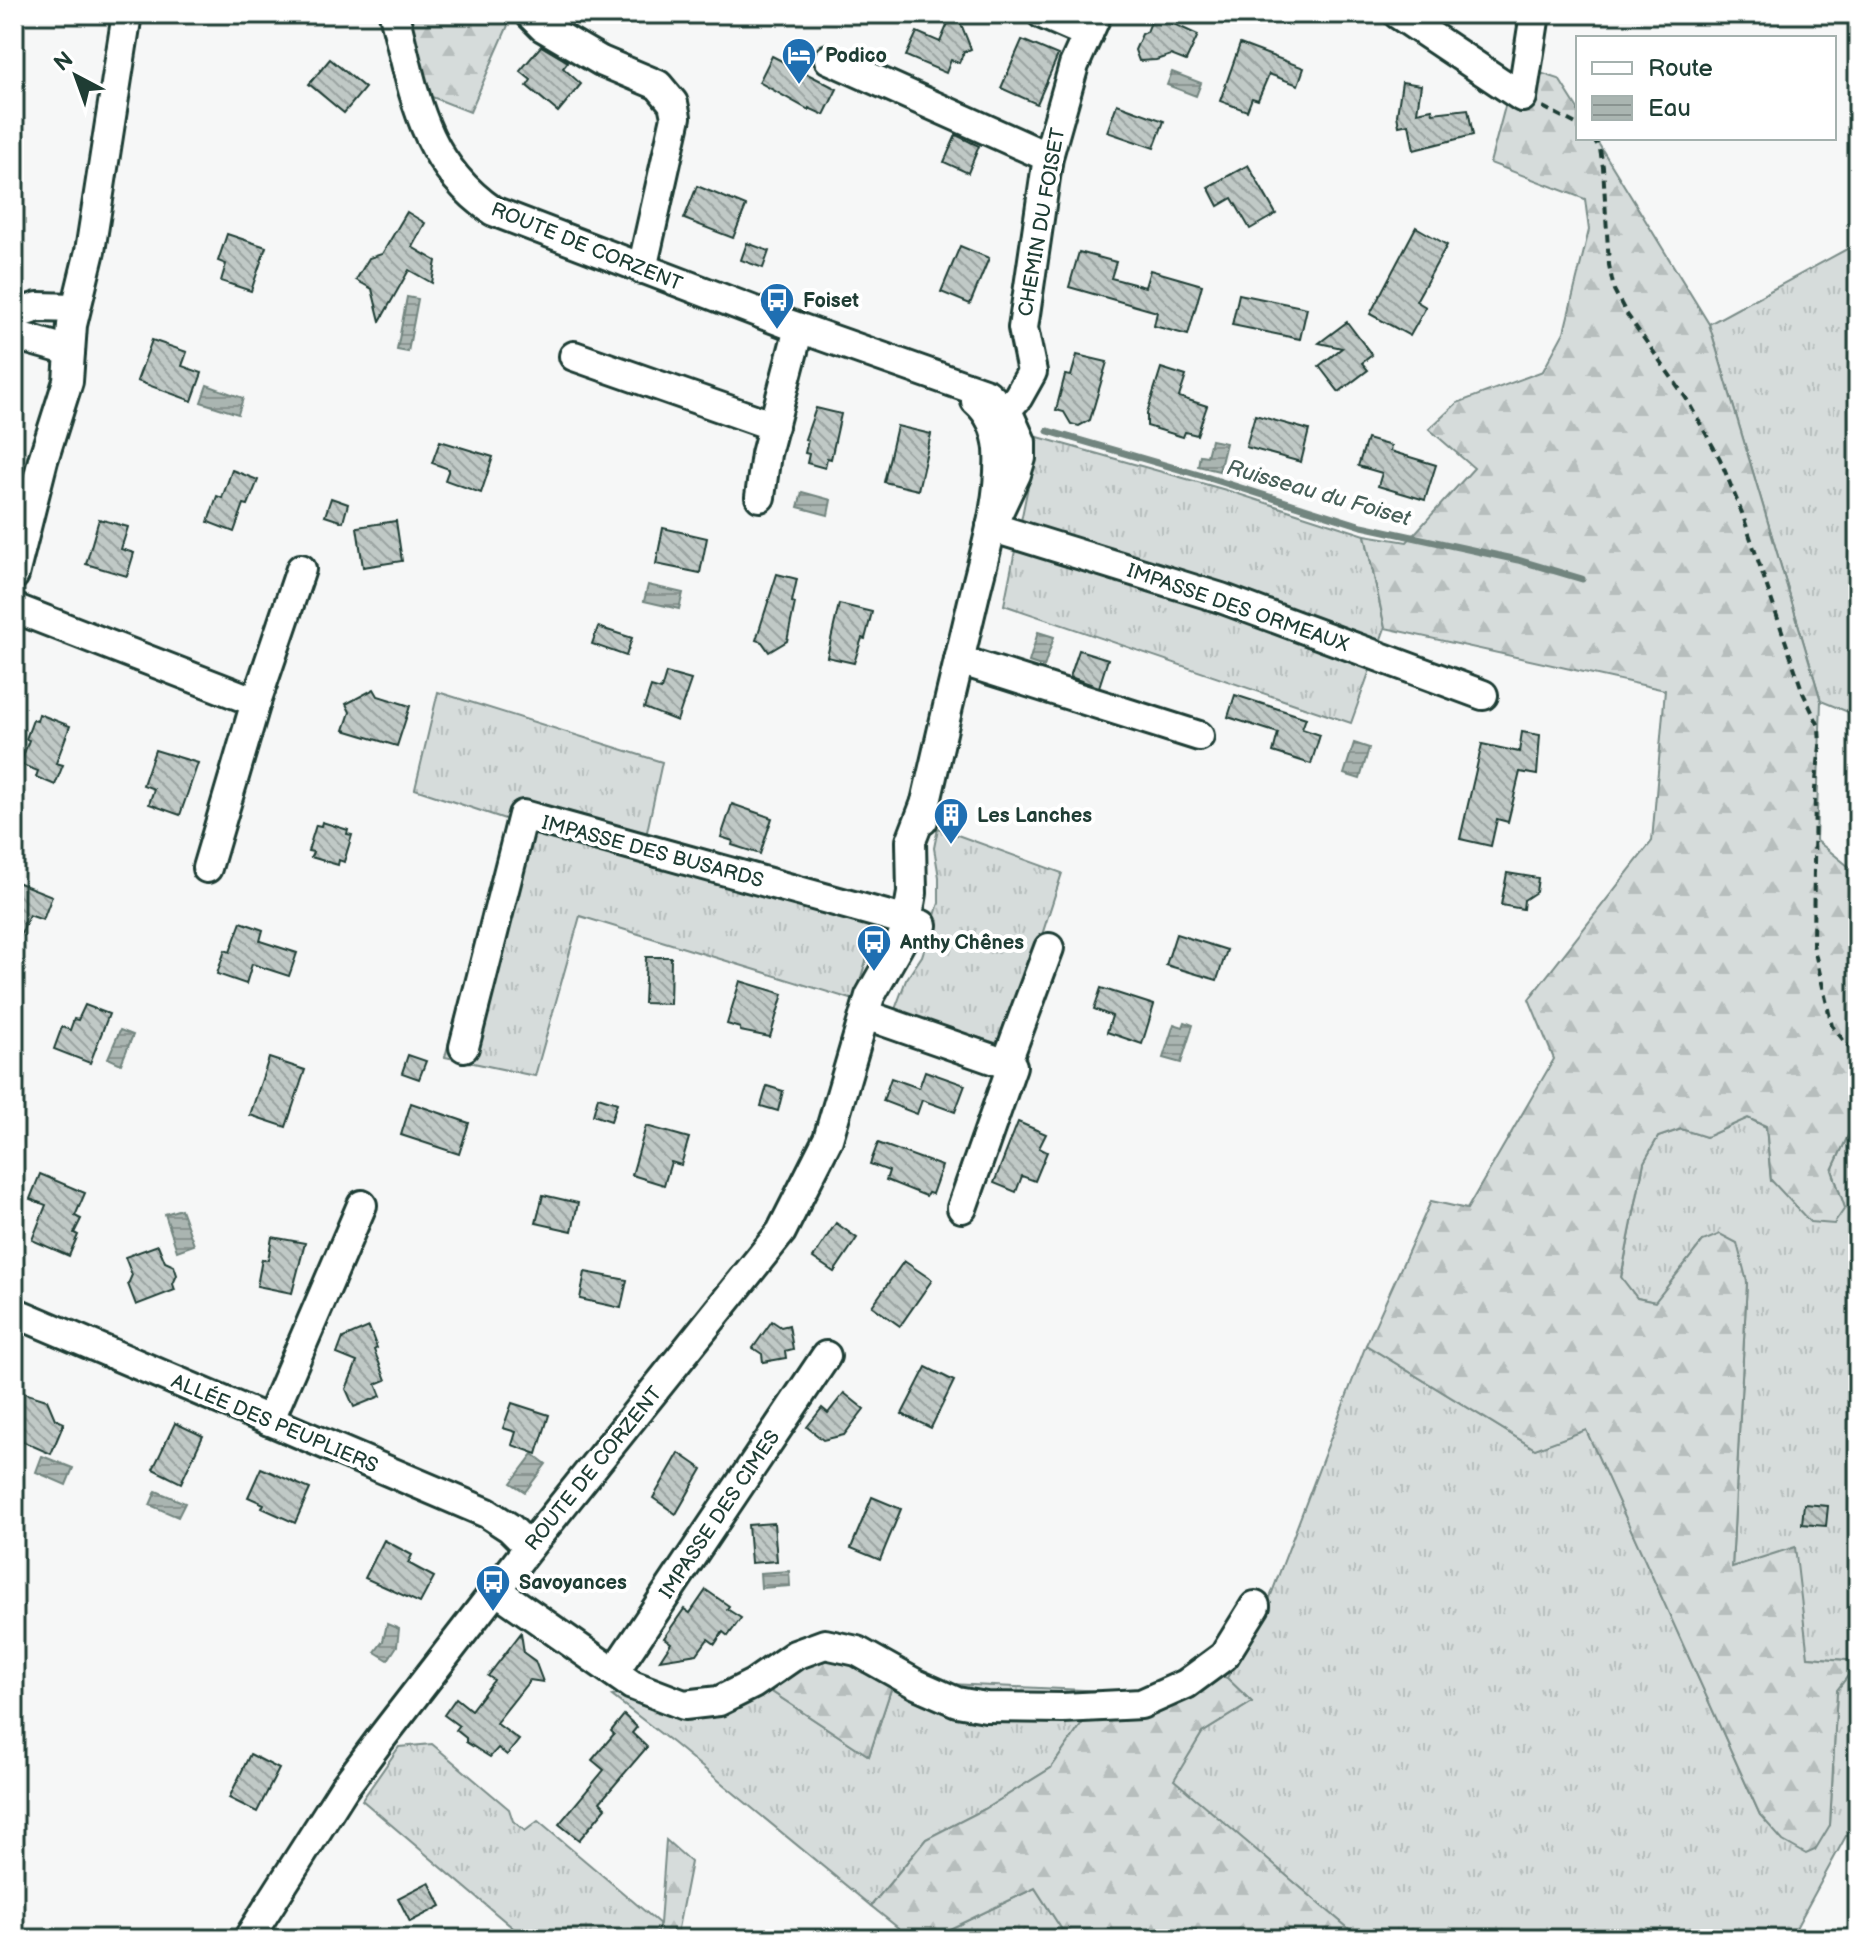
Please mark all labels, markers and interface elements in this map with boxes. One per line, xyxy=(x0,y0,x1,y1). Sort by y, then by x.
north arrow xyxy=(36,36,116,116)
hotel icon: Podico xyxy=(780,36,818,86)
legend xyxy=(1576,36,1836,140)
place label: Podico xyxy=(825,44,887,68)
text: N xyxy=(49,46,79,78)
text: Route xyxy=(1648,54,1713,83)
text: Eau xyxy=(1648,94,1691,123)
street label: CHEMIN DU FOISET xyxy=(1014,126,1070,318)
street label: ROUTE DE CORZENT xyxy=(488,198,686,296)
bus stop icon: Foiset xyxy=(758,281,796,331)
place label: Foiset xyxy=(803,289,859,313)
water label: Ruisseau du Foiset xyxy=(1224,454,1415,533)
street label: IMPASSE DES ORMEAUX xyxy=(1124,559,1352,657)
building icon: Les Lanches xyxy=(932,796,970,846)
place label: Les Lanches xyxy=(977,804,1092,828)
street label: IMPASSE DES BUSARDS xyxy=(539,811,766,893)
bus stop icon: Anthy Chênes xyxy=(855,923,893,973)
place label: Anthy Chênes xyxy=(899,931,1024,955)
street label: ALLÉE DES PEUPLIERS xyxy=(168,1369,382,1478)
street label: ROUTE DE CORZENT xyxy=(520,1382,667,1555)
street label: IMPASSE DES CIMES xyxy=(655,1426,785,1603)
bus stop icon: Savoyances xyxy=(474,1563,512,1613)
place label: Savoyances xyxy=(519,1571,627,1595)

